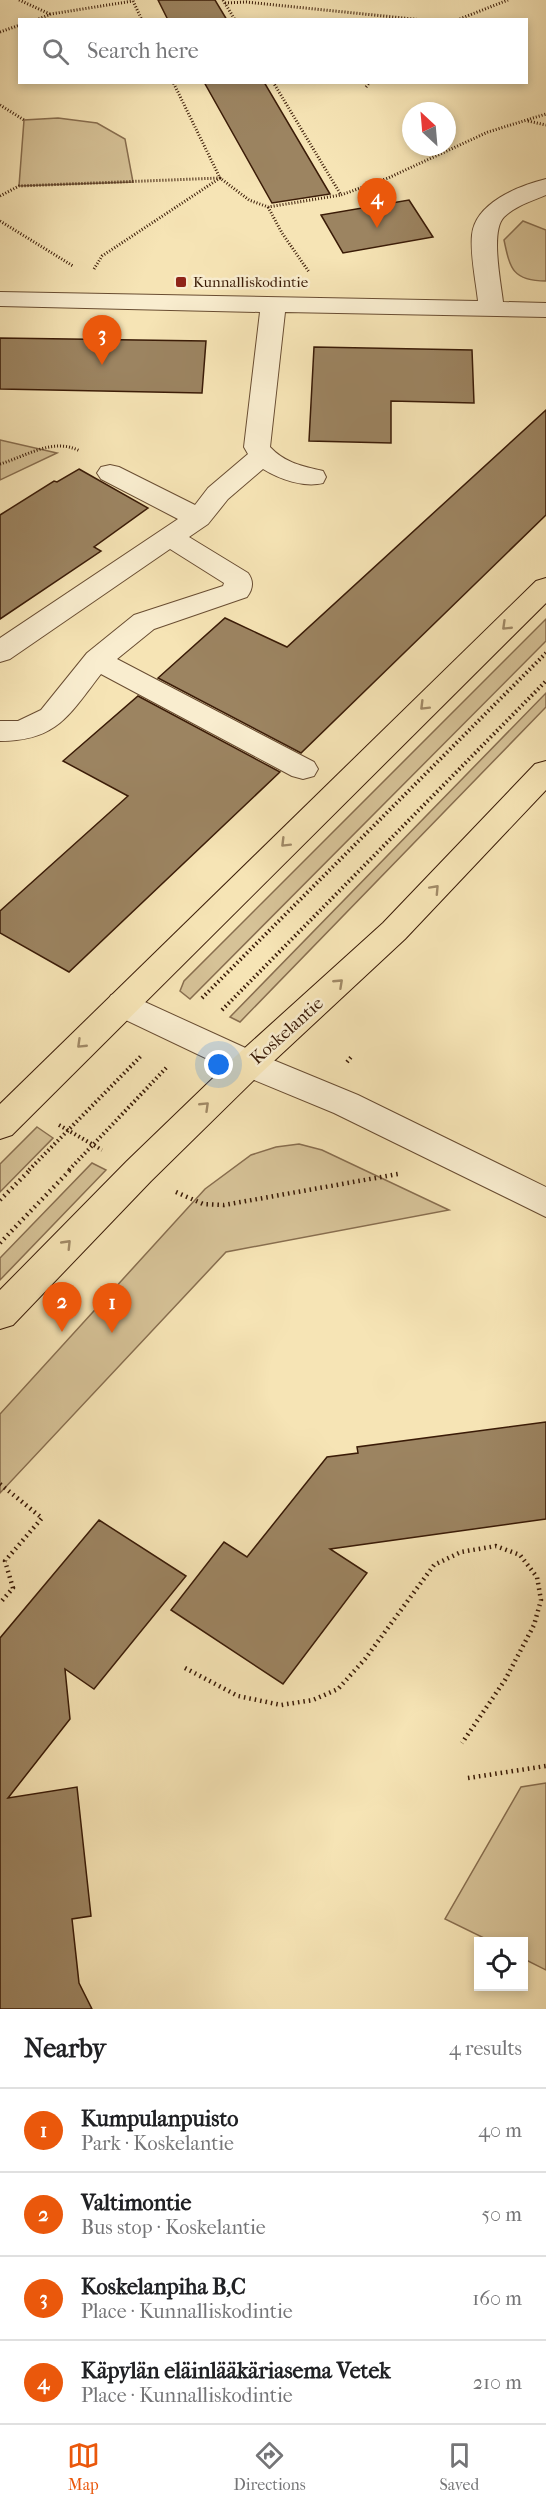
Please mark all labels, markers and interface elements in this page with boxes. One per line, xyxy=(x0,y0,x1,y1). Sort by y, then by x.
search box xyxy=(18,18,528,84)
icon: search xyxy=(39,35,72,68)
text: Search here xyxy=(87,38,199,64)
north arrow xyxy=(402,102,456,156)
pin: 4 xyxy=(358,178,397,228)
place label: Kunnalliskodintie xyxy=(193,273,309,291)
marker: Kunnalliskodintie xyxy=(174,275,188,289)
pin: 3 xyxy=(82,316,122,365)
one-way arrow xyxy=(502,619,513,630)
one-way arrow xyxy=(420,699,431,710)
one-way arrow xyxy=(281,836,292,847)
one-way arrow xyxy=(427,885,438,896)
one-way arrow xyxy=(333,979,343,990)
street label: Koskelantie xyxy=(246,993,328,1069)
one-way arrow xyxy=(78,1037,88,1048)
your location xyxy=(204,1050,233,1079)
one-way arrow xyxy=(199,1102,209,1113)
one-way arrow xyxy=(60,1240,71,1251)
pin: 2 xyxy=(42,1282,82,1332)
pin: 1 xyxy=(92,1284,132,1333)
map controls xyxy=(474,1937,528,1991)
button: locate xyxy=(474,1937,528,1991)
text: Nearby xyxy=(24,2033,106,2064)
text: 4 results xyxy=(449,2037,522,2060)
text: Kumpulanpuisto xyxy=(81,2106,238,2132)
text: 1 xyxy=(40,2119,47,2142)
text: 40 m xyxy=(478,2119,522,2142)
text: Park · Koskelantie xyxy=(81,2132,234,2155)
text: Valtimontie xyxy=(81,2190,191,2216)
text: 2 xyxy=(38,2203,49,2226)
text: 50 m xyxy=(481,2203,522,2226)
text: Bus stop · Koskelantie xyxy=(81,2216,266,2239)
text: Koskelanpiha B,C xyxy=(81,2274,246,2300)
text: 3 xyxy=(39,2287,48,2310)
text: 160 m xyxy=(472,2287,522,2310)
text: Place · Kunnalliskodintie xyxy=(81,2300,293,2323)
text: Käpylän eläinlääkäriasema Vetek xyxy=(81,2358,391,2384)
text: 4 xyxy=(38,2371,49,2394)
text: 210 m xyxy=(473,2371,522,2394)
text: Place · Kunnalliskodintie xyxy=(81,2384,293,2407)
tab: Map xyxy=(67,2439,100,2494)
tab: Directions xyxy=(234,2439,306,2494)
tab: Saved xyxy=(439,2439,479,2494)

